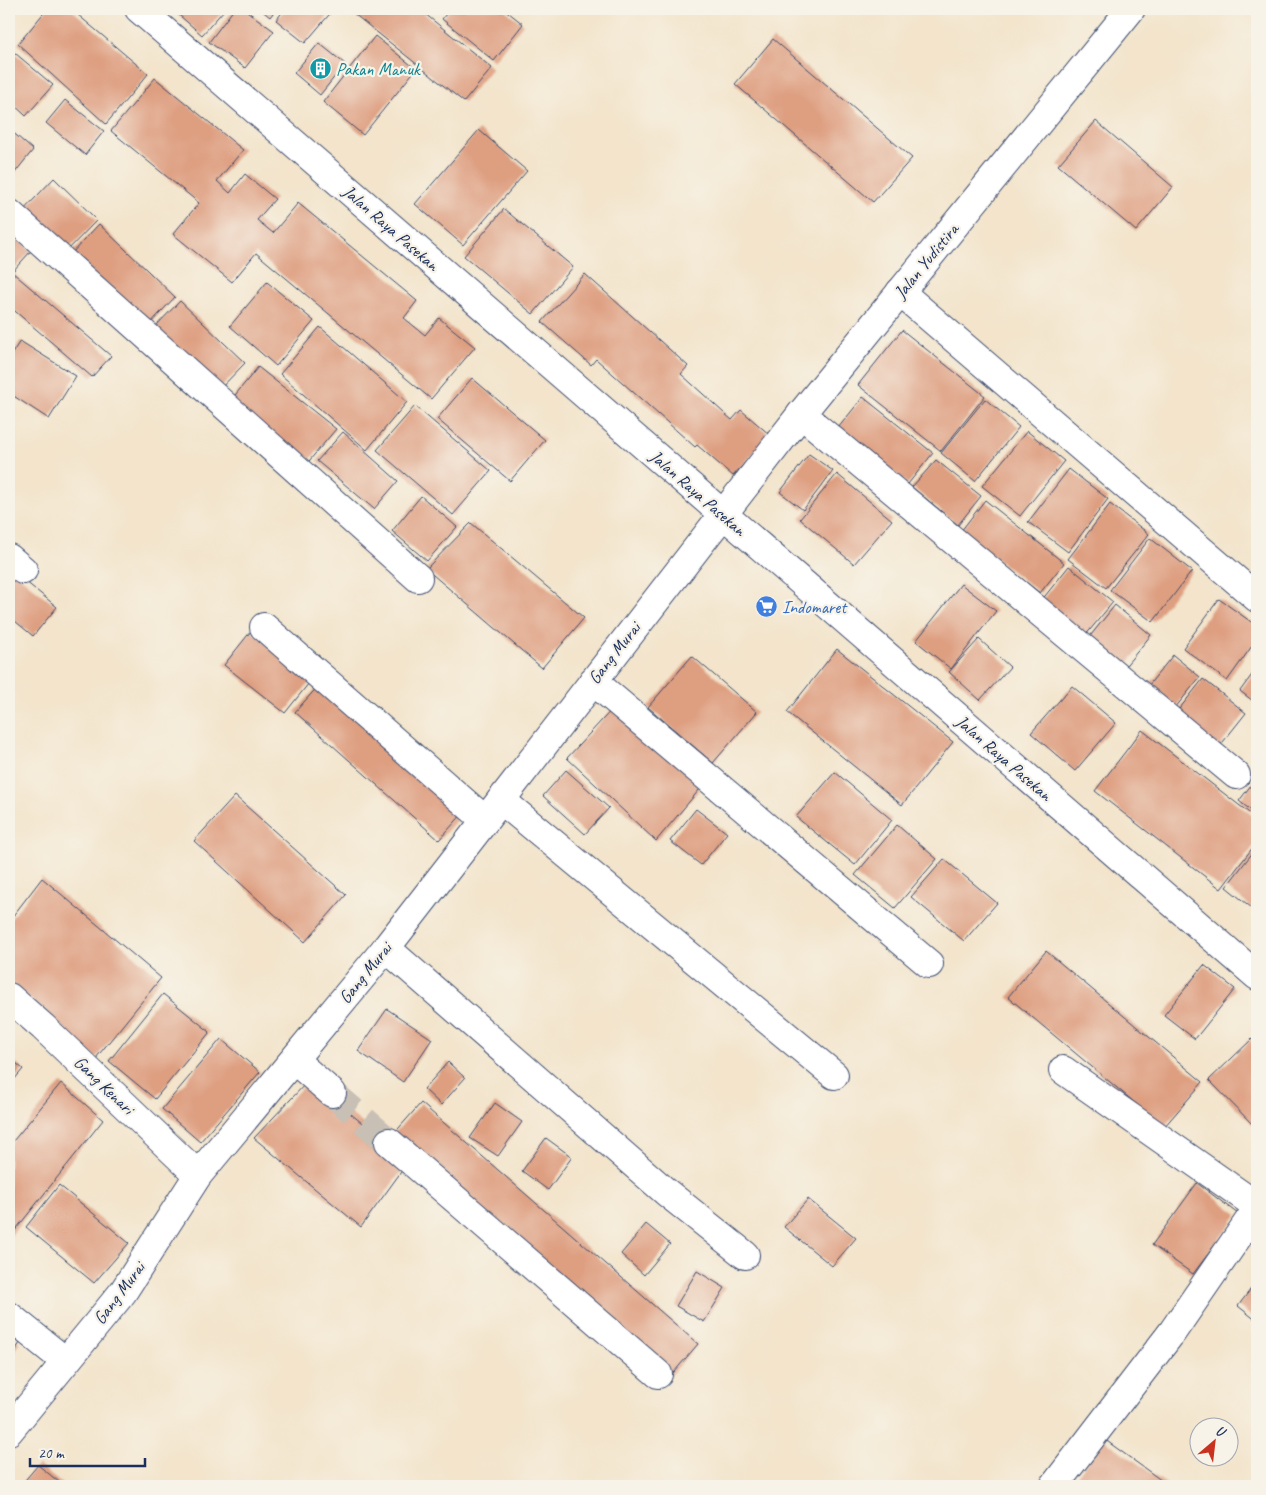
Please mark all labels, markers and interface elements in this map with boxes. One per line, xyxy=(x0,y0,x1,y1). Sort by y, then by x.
building icon: Pakan Manuk xyxy=(308,57,332,81)
place label: Pakan Manuk xyxy=(336,58,421,80)
street label: Jalan Raya Pasekan xyxy=(338,180,444,276)
street label: Jalan Yudistira xyxy=(888,218,964,304)
street label: Jalan Raya Pasekan xyxy=(645,445,751,541)
supermarket icon: Indomaret xyxy=(754,595,778,619)
place label: Indomaret xyxy=(782,596,848,618)
street label: Gang Murai xyxy=(583,616,647,688)
street label: Jalan Raya Pasekan xyxy=(951,710,1057,806)
street label: Gang Murai xyxy=(334,936,398,1008)
street label: Gang Kenari xyxy=(69,1051,141,1121)
street label: Gang Murai xyxy=(88,1255,151,1329)
north arrow xyxy=(1188,1418,1238,1468)
text: U xyxy=(1213,1422,1230,1442)
scale bar xyxy=(30,1435,145,1467)
text: 20 m xyxy=(38,1444,65,1463)

